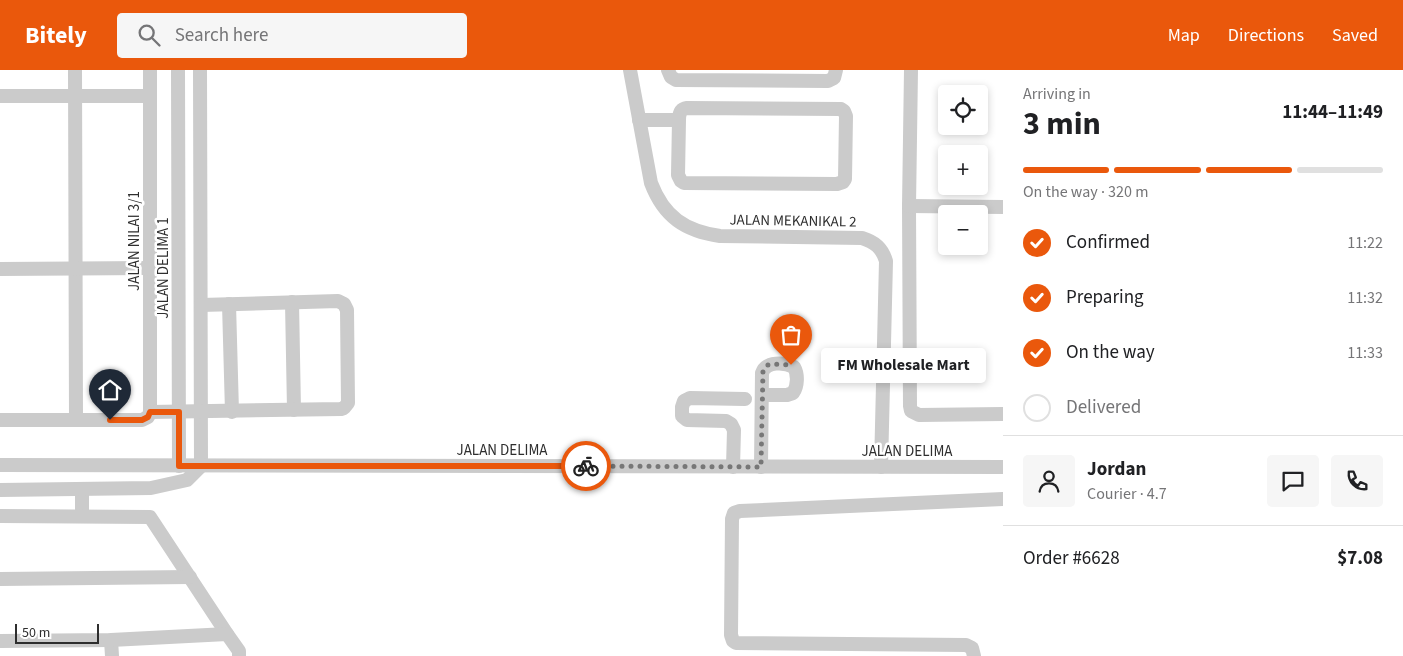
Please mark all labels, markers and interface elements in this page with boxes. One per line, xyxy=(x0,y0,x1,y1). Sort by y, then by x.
search box xyxy=(117,13,467,58)
text: Bitely xyxy=(25,18,87,53)
icon: search xyxy=(135,21,163,49)
text: Search here xyxy=(175,22,268,49)
text: Map xyxy=(1168,23,1200,48)
text: Directions xyxy=(1228,23,1304,48)
text: Saved xyxy=(1332,23,1378,48)
text: Arriving in xyxy=(1023,83,1091,105)
map controls xyxy=(938,85,988,255)
button: locate xyxy=(938,85,988,135)
text: 11:44–11:49 xyxy=(1282,99,1383,126)
text: 3 min xyxy=(1023,101,1101,147)
button: + xyxy=(938,145,988,195)
text: On the way · 320 m xyxy=(1023,181,1148,203)
street label: JALAN NILAI 3/1 xyxy=(124,191,145,291)
button: − xyxy=(938,205,988,255)
street label: JALAN MEKANIKAL 2 xyxy=(729,209,857,233)
street label: JALAN DELIMA 1 xyxy=(153,217,174,319)
icon: check xyxy=(1023,229,1051,257)
text: Confirmed xyxy=(1066,229,1150,256)
text: 11:22 xyxy=(1347,232,1383,254)
icon: check xyxy=(1023,284,1051,312)
text: Preparing xyxy=(1066,284,1144,311)
text: 11:32 xyxy=(1347,287,1383,309)
pin xyxy=(770,314,812,365)
icon: bag xyxy=(777,321,805,349)
icon: check xyxy=(1023,339,1051,367)
text: On the way xyxy=(1066,339,1155,366)
text: 11:33 xyxy=(1347,342,1383,364)
callout: FM Wholesale Mart xyxy=(821,348,986,382)
text: FM Wholesale Mart xyxy=(837,354,970,376)
pin xyxy=(89,369,131,420)
icon: home xyxy=(96,376,124,404)
text: Delivered xyxy=(1066,394,1141,421)
street label: JALAN DELIMA xyxy=(457,440,548,461)
courier xyxy=(561,441,611,491)
street label: JALAN DELIMA xyxy=(862,441,953,462)
icon: bike xyxy=(572,452,600,480)
button: person xyxy=(1023,455,1075,507)
button: chat xyxy=(1267,455,1319,507)
button: phone xyxy=(1331,455,1383,507)
text: Jordan xyxy=(1087,456,1146,483)
text: Courier · 4.7 xyxy=(1087,483,1167,505)
text: Order #6628 xyxy=(1023,545,1120,572)
text: $7.08 xyxy=(1337,545,1383,572)
scale bar xyxy=(15,621,99,644)
text: 50 m xyxy=(22,623,50,643)

